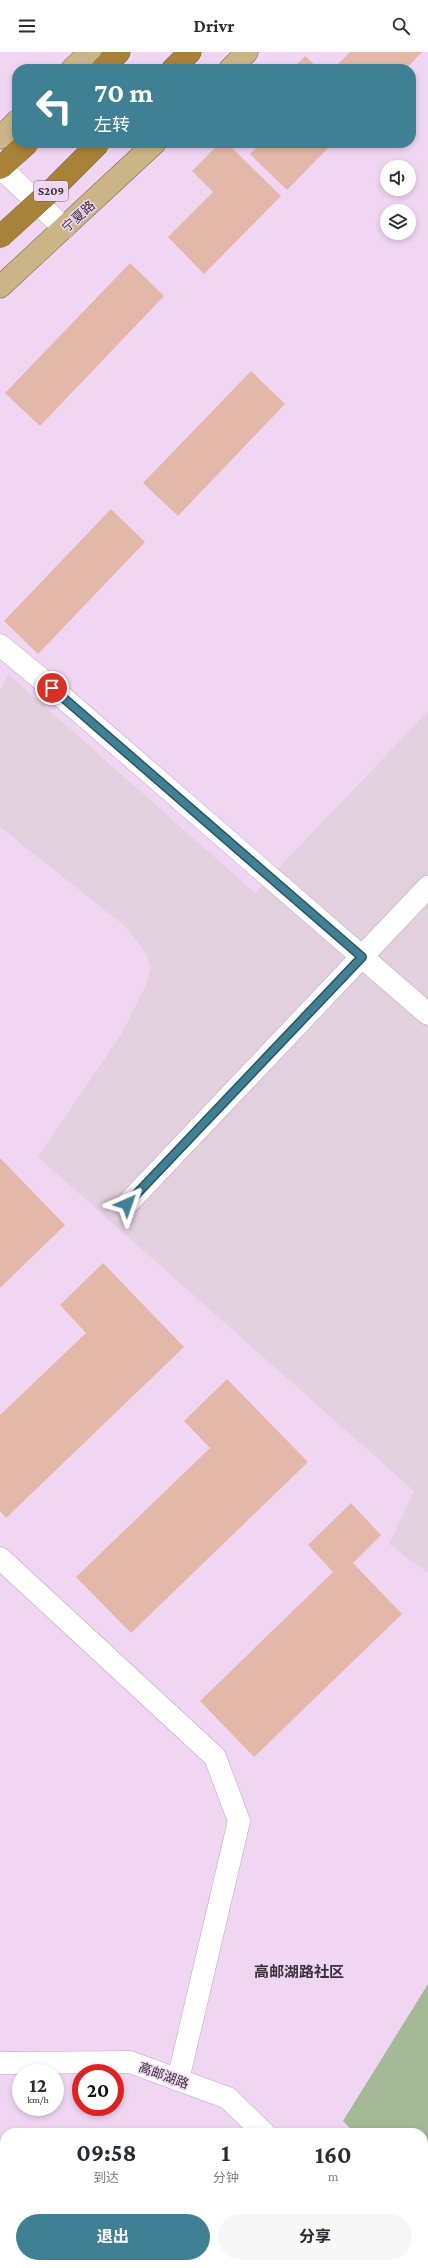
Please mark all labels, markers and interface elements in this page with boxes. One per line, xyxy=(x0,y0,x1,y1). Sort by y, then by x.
icon: menu xyxy=(16,15,38,37)
icon: search xyxy=(390,15,412,37)
text: Drivr xyxy=(194,16,234,36)
text: 70 m xyxy=(94,77,153,108)
icon: left xyxy=(28,80,80,132)
text: 左转 xyxy=(94,115,130,135)
map controls xyxy=(380,160,416,240)
button: sound xyxy=(380,160,416,196)
road number: S209 xyxy=(34,181,68,201)
street label: 宁夏路 xyxy=(59,198,98,235)
button: layers xyxy=(380,204,416,240)
pin xyxy=(35,671,69,705)
icon: arrive xyxy=(41,677,63,699)
position arrow xyxy=(106,1183,148,1225)
district label: 高邮湖路社区 xyxy=(254,1963,344,1980)
street label: 高邮湖路 xyxy=(137,2060,191,2091)
speed limit sign: 20 xyxy=(72,2064,124,2116)
text: 12 xyxy=(29,2074,47,2096)
text: km/h xyxy=(27,2094,49,2105)
text: 09:58 xyxy=(76,2139,136,2166)
text: 1 xyxy=(221,2139,230,2166)
text: 160 xyxy=(315,2141,352,2168)
text: m xyxy=(328,2169,339,2184)
text: 到达 xyxy=(93,2170,119,2185)
text: 分钟 xyxy=(213,2170,239,2185)
button: 退出 xyxy=(16,2214,210,2260)
button: 分享 xyxy=(218,2214,412,2260)

